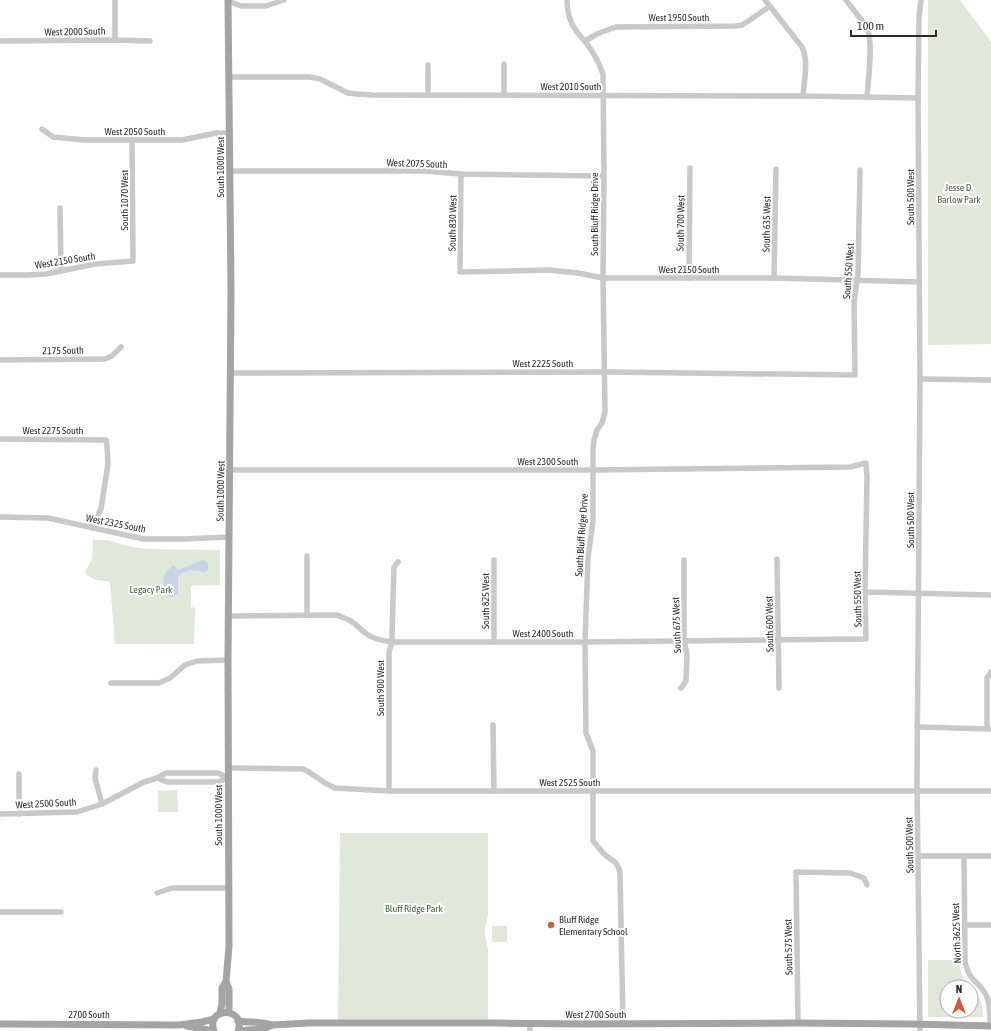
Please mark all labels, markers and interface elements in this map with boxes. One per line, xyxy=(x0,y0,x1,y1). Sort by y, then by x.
street label: West 1950 South xyxy=(649,12,710,23)
scale bar xyxy=(851,12,936,38)
text: 100 m xyxy=(857,19,884,33)
street label: West 2000 South xyxy=(44,25,106,38)
street label: West 2010 South xyxy=(541,81,602,92)
street label: West 2050 South xyxy=(105,126,166,137)
street label: South 1000 West xyxy=(215,136,226,197)
street label: West 2075 South xyxy=(386,157,448,170)
street label: South 1070 West xyxy=(119,169,130,230)
street label: South 500 West xyxy=(905,169,916,225)
street label: South Bluff Ridge Drive xyxy=(589,172,600,256)
park label: Jesse D. Barlow Park xyxy=(937,182,981,205)
street label: South 830 West xyxy=(447,195,458,251)
street label: South 700 West xyxy=(675,195,686,251)
street label: South 635 West xyxy=(761,196,772,252)
street label: South 550 West xyxy=(841,243,856,299)
street label: West 2150 South xyxy=(34,250,96,271)
street label: West 2150 South xyxy=(659,264,720,275)
street label: 2175 South xyxy=(42,345,84,356)
street label: West 2225 South xyxy=(513,358,574,369)
street label: West 2275 South xyxy=(23,425,84,436)
street label: West 2300 South xyxy=(518,456,579,467)
street label: South 1000 West xyxy=(214,460,227,522)
street label: South 500 West xyxy=(905,492,916,548)
street label: South Bluff Ridge Drive xyxy=(573,493,590,577)
street label: West 2325 South xyxy=(85,512,147,535)
street label: South 550 West xyxy=(852,571,863,627)
street label: South 825 West xyxy=(480,573,491,629)
park label: Legacy Park xyxy=(129,584,173,595)
street label: South 600 West xyxy=(764,596,775,652)
street label: South 675 West xyxy=(670,597,683,653)
street label: West 2400 South xyxy=(513,628,574,639)
street label: South 900 West xyxy=(375,660,386,716)
street label: West 2525 South xyxy=(540,777,601,788)
street label: South 1000 West xyxy=(213,784,224,845)
street label: West 2500 South xyxy=(15,796,77,811)
street label: South 500 West xyxy=(904,817,915,873)
street label: North 3625 West xyxy=(950,902,963,963)
park label: Bluff Ridge Park xyxy=(385,903,443,914)
place label: Bluff Ridge Elementary School xyxy=(559,914,628,937)
street label: South 575 West xyxy=(783,919,794,975)
marker: Bluff Ridge Elementary School xyxy=(546,920,556,930)
north arrow xyxy=(939,979,979,1019)
text: N xyxy=(956,983,962,995)
street label: 2700 South xyxy=(68,1009,110,1020)
street label: West 2700 South xyxy=(566,1009,627,1020)

